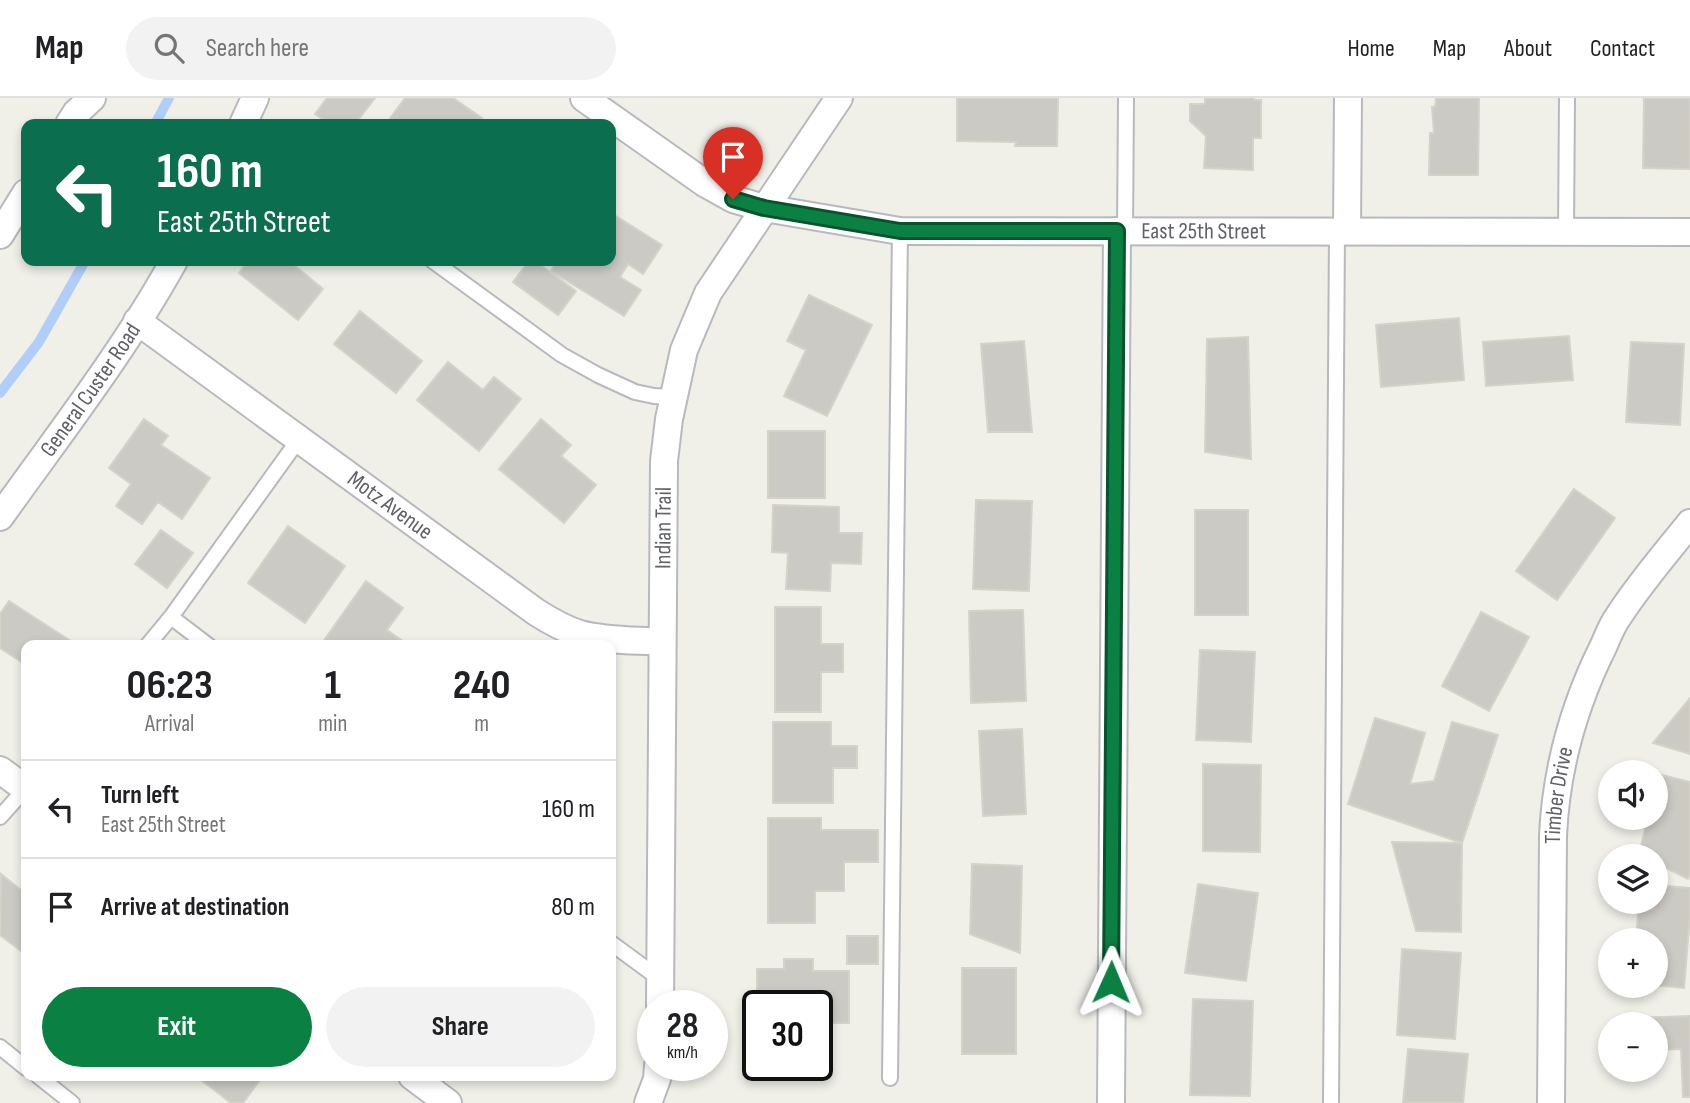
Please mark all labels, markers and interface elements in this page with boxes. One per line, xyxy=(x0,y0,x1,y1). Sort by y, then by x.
search box xyxy=(126,17,616,80)
text: Map xyxy=(35,28,84,68)
icon: search xyxy=(150,29,188,67)
text: Search here xyxy=(206,33,309,64)
text: Home xyxy=(1347,34,1395,63)
text: Map xyxy=(1433,34,1466,63)
text: About xyxy=(1504,34,1552,63)
text: Contact xyxy=(1590,34,1655,63)
pin xyxy=(703,127,763,199)
icon: arrive xyxy=(714,138,752,176)
text: 160 m xyxy=(157,143,263,202)
icon: left xyxy=(42,147,133,238)
text: East 25th Street xyxy=(157,203,330,242)
street label: East 25th Street xyxy=(1141,217,1266,245)
street label: General Custer Road xyxy=(34,318,147,462)
street label: Motz Avenue xyxy=(342,465,438,546)
street label: Indian Trail xyxy=(649,487,678,569)
text: 06:23 xyxy=(126,660,213,711)
text: 1 xyxy=(325,660,341,711)
text: 240 xyxy=(453,660,510,711)
text: Arrival xyxy=(145,710,194,738)
text: min xyxy=(318,710,347,738)
text: m xyxy=(474,710,489,738)
street label: Timber Drive xyxy=(1539,744,1580,844)
map controls xyxy=(1598,760,1668,1082)
button: sound xyxy=(1598,760,1668,830)
text: Turn left xyxy=(101,780,179,811)
icon: left xyxy=(42,790,80,828)
text: 160 m xyxy=(542,794,595,825)
text: East 25th Street xyxy=(101,811,226,839)
button: layers xyxy=(1598,844,1668,914)
icon: arrive xyxy=(42,888,80,926)
text: Arrive at destination xyxy=(101,892,289,923)
text: 80 m xyxy=(551,892,595,923)
button: + xyxy=(1598,928,1668,998)
position arrow xyxy=(1074,945,1148,1019)
button: Exit xyxy=(42,987,312,1067)
button: Share xyxy=(326,987,595,1067)
speed limit sign: 30 xyxy=(742,990,833,1081)
text: 28 xyxy=(667,1005,698,1048)
button: − xyxy=(1598,1012,1668,1082)
text: km/h xyxy=(667,1042,698,1063)

